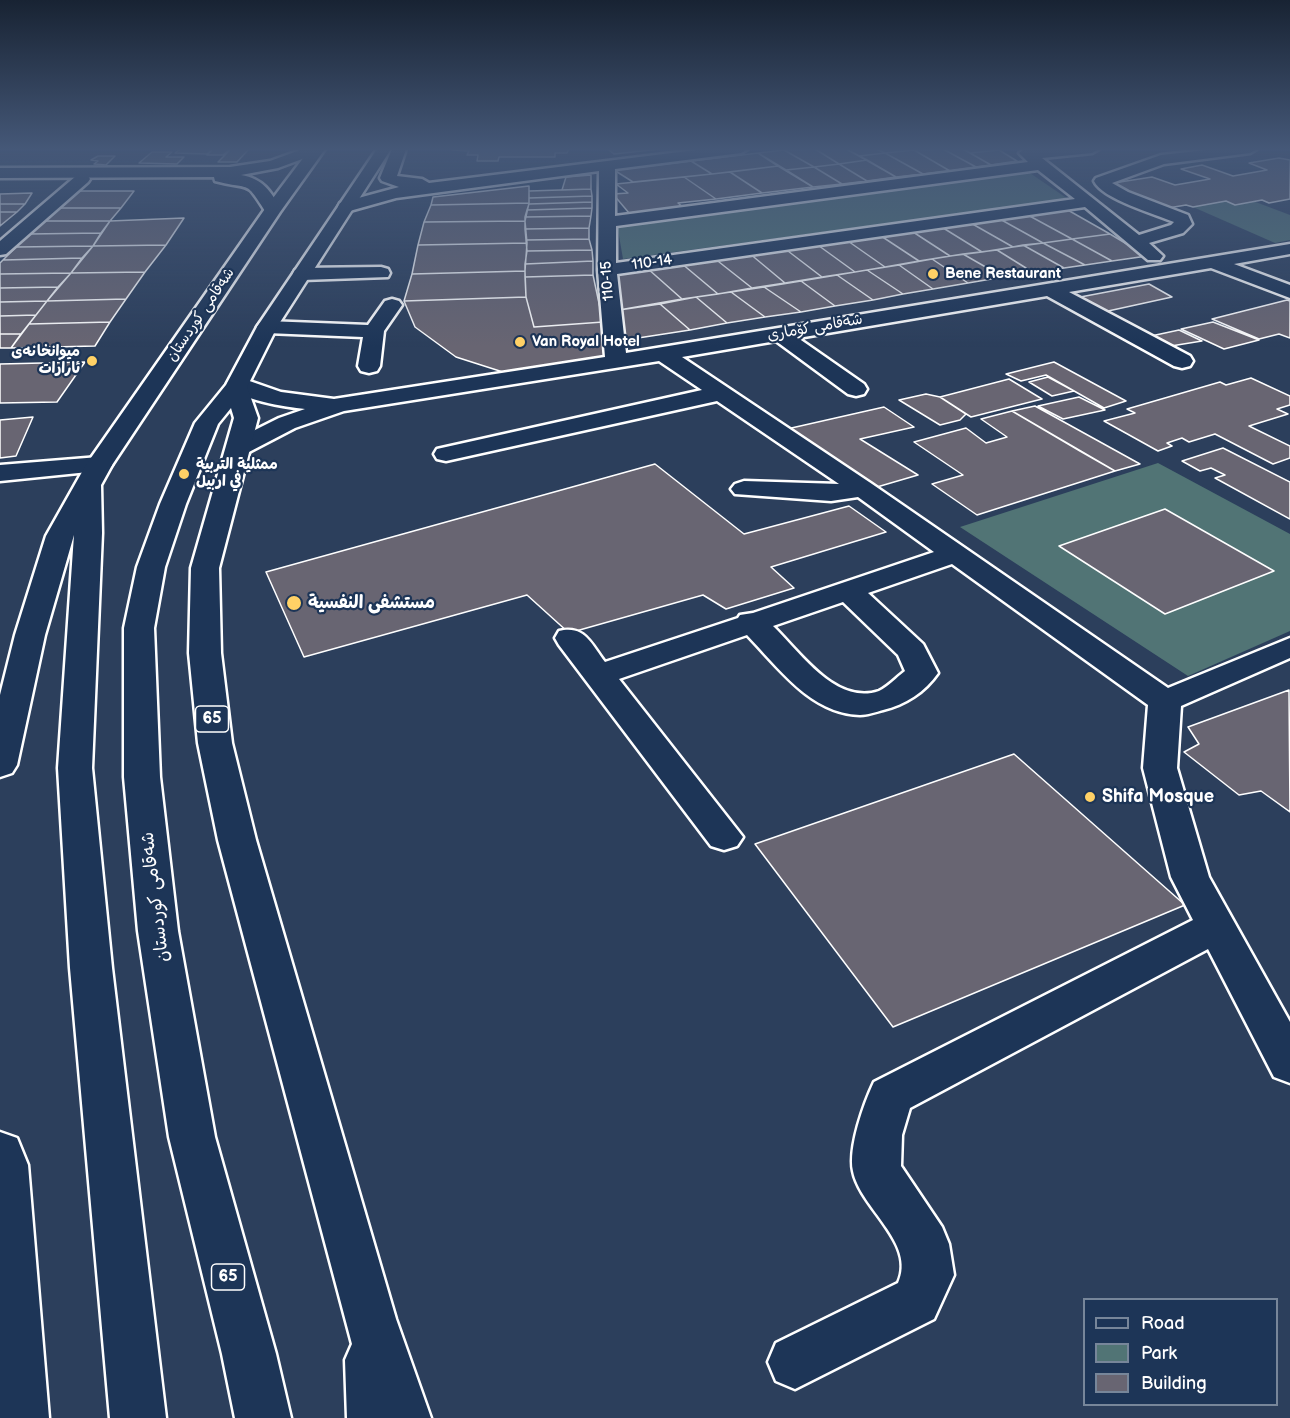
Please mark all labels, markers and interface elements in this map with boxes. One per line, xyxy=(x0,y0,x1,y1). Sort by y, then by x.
street label: 110-14 xyxy=(631,251,673,275)
street label: 110-15 xyxy=(598,260,618,302)
street label: شەقامی کوردستان xyxy=(163,265,239,365)
place label: Bene Restaurant xyxy=(945,265,1061,283)
marker: Bene Restaurant xyxy=(926,267,940,281)
street label: شەقامی کۆماری xyxy=(766,311,864,345)
place label: Van Royal Hotel xyxy=(532,333,640,351)
marker: Van Royal Hotel xyxy=(513,335,527,349)
place label: میوانخانەی ئارارات xyxy=(11,343,80,378)
marker: میوانخانەی ئارارات xyxy=(85,354,99,368)
place label: ممثلية التربية في اربيل xyxy=(196,456,278,491)
marker: ممثلية التربية في اربيل xyxy=(177,467,191,481)
place label: مستشفى النفسية xyxy=(308,592,435,614)
marker: مستشفى النفسية xyxy=(285,594,303,612)
road number: 65 xyxy=(196,706,228,732)
place label: Shifa Mosque xyxy=(1102,786,1214,808)
marker: Shifa Mosque xyxy=(1083,790,1097,804)
street label: شەقامی کوردستان xyxy=(137,831,175,963)
road number: 65 xyxy=(212,1264,244,1290)
legend xyxy=(1083,1298,1278,1406)
text: Road xyxy=(1141,1313,1185,1334)
text: Park xyxy=(1141,1343,1177,1364)
text: Building xyxy=(1141,1373,1207,1394)

